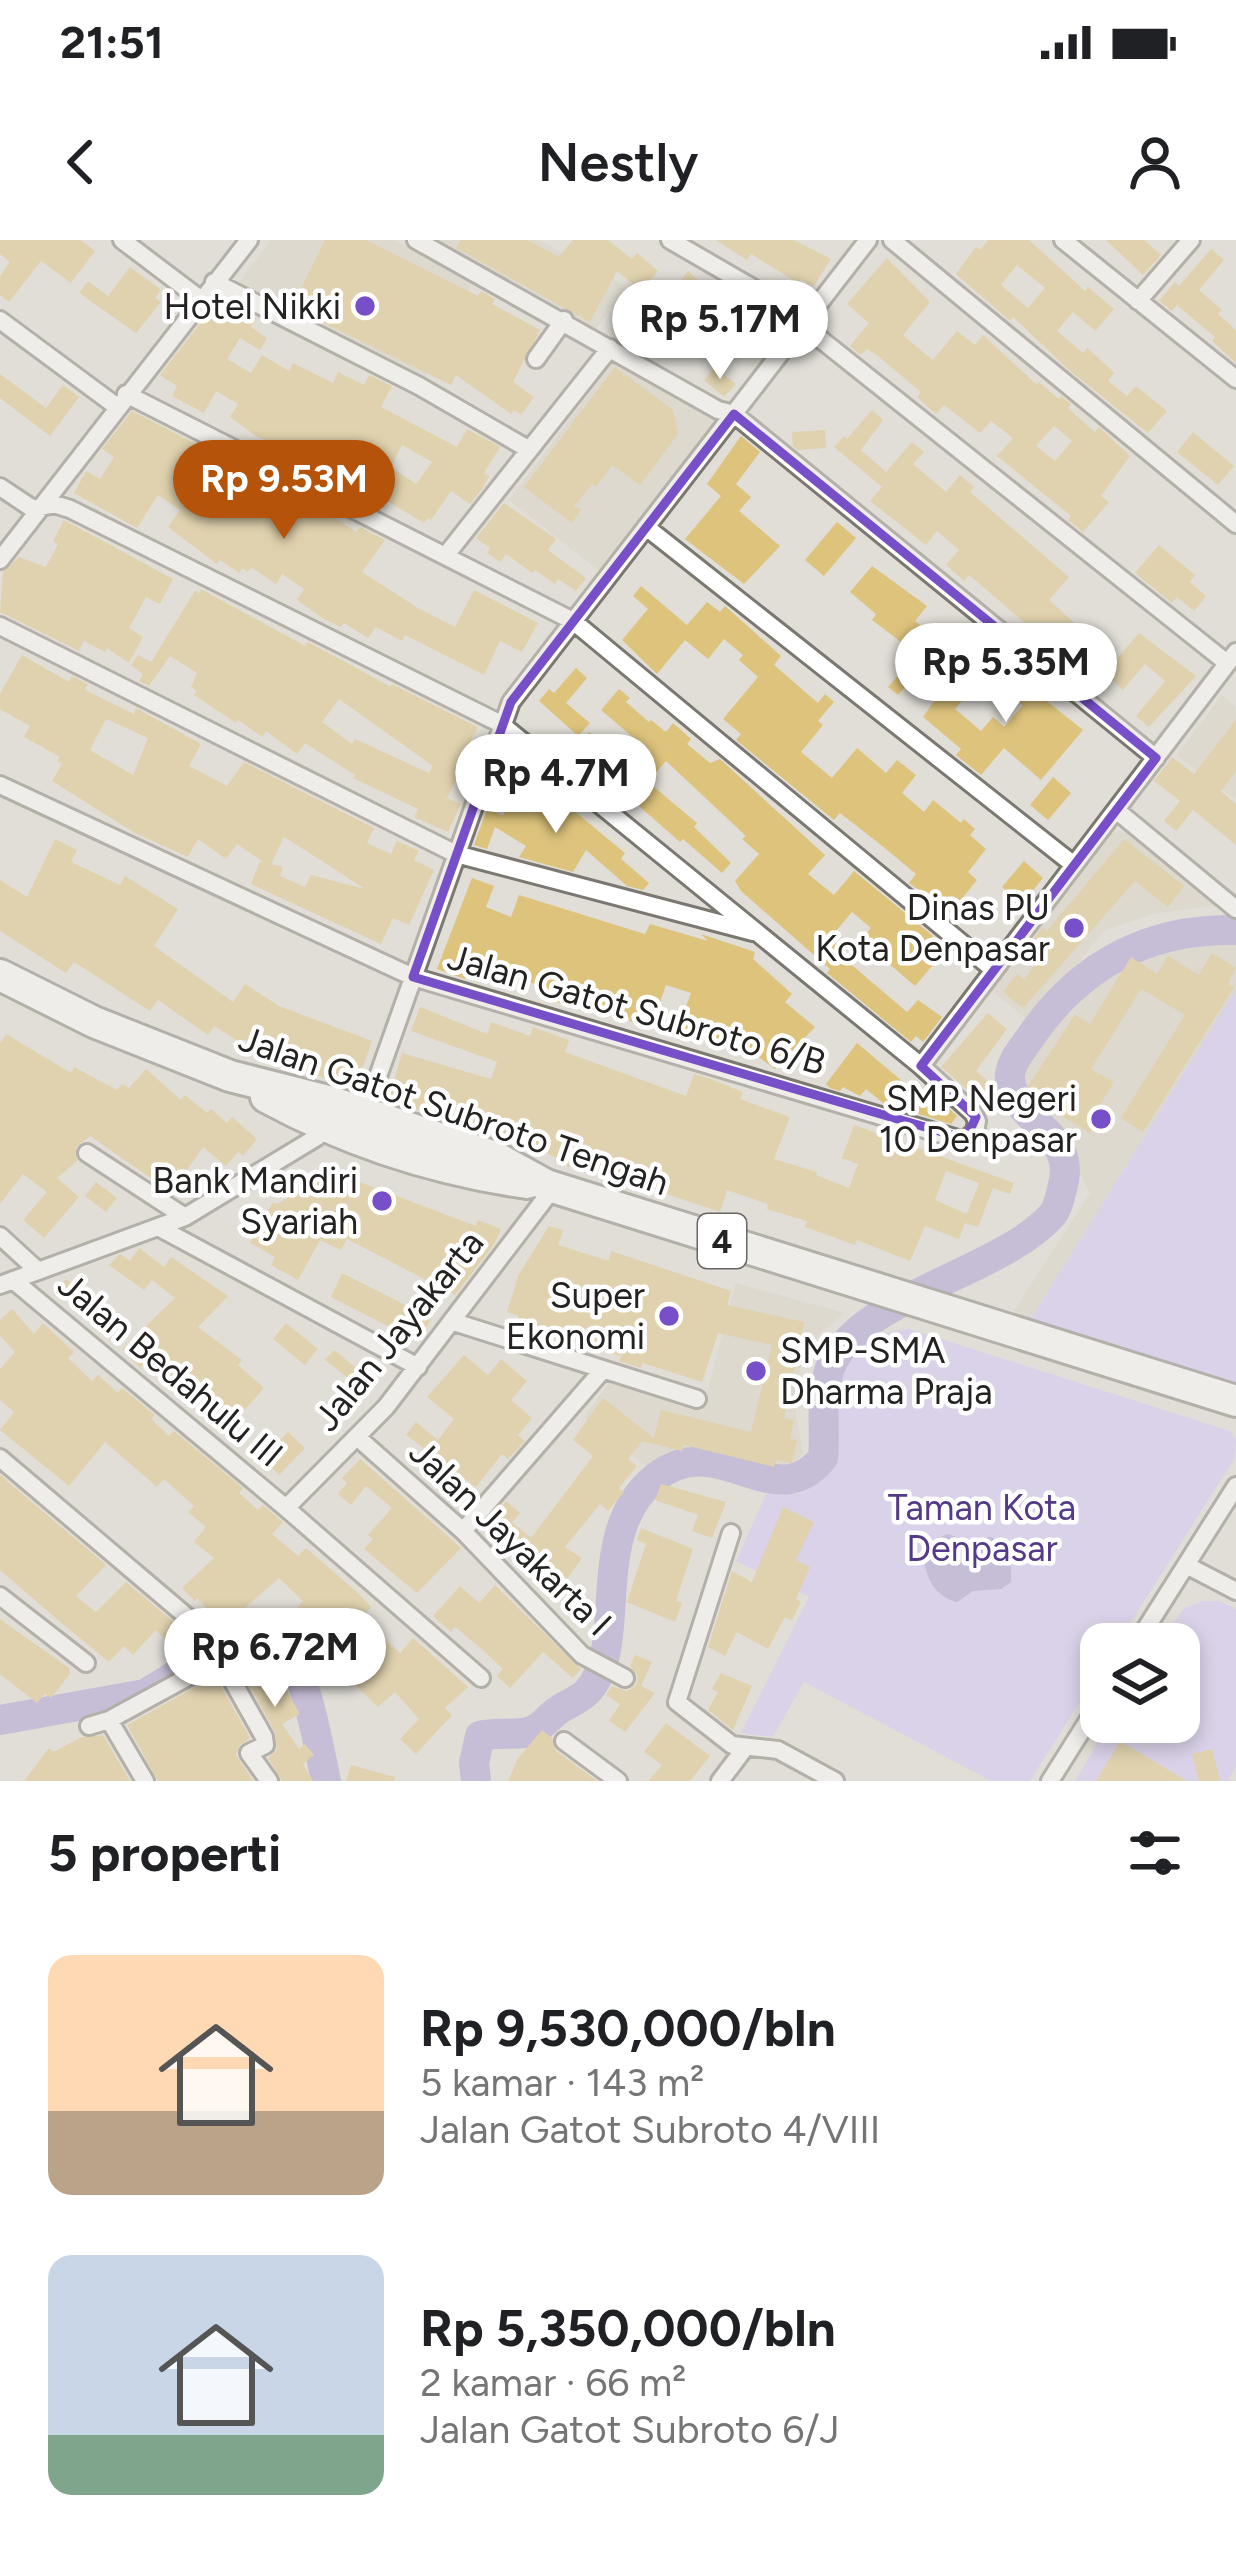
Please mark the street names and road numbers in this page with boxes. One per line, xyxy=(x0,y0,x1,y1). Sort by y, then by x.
street label: Jalan Gatot Subroto 6/B xyxy=(443,935,831,1084)
street label: Jalan Gatot Subroto Tengah xyxy=(233,1017,674,1204)
road number: 4 xyxy=(698,1214,746,1268)
street label: Jalan Jayakarta xyxy=(305,1222,492,1439)
street label: Jalan Bedahulu III xyxy=(50,1263,292,1476)
street label: Jalan Jayakarta I xyxy=(401,1430,620,1644)

